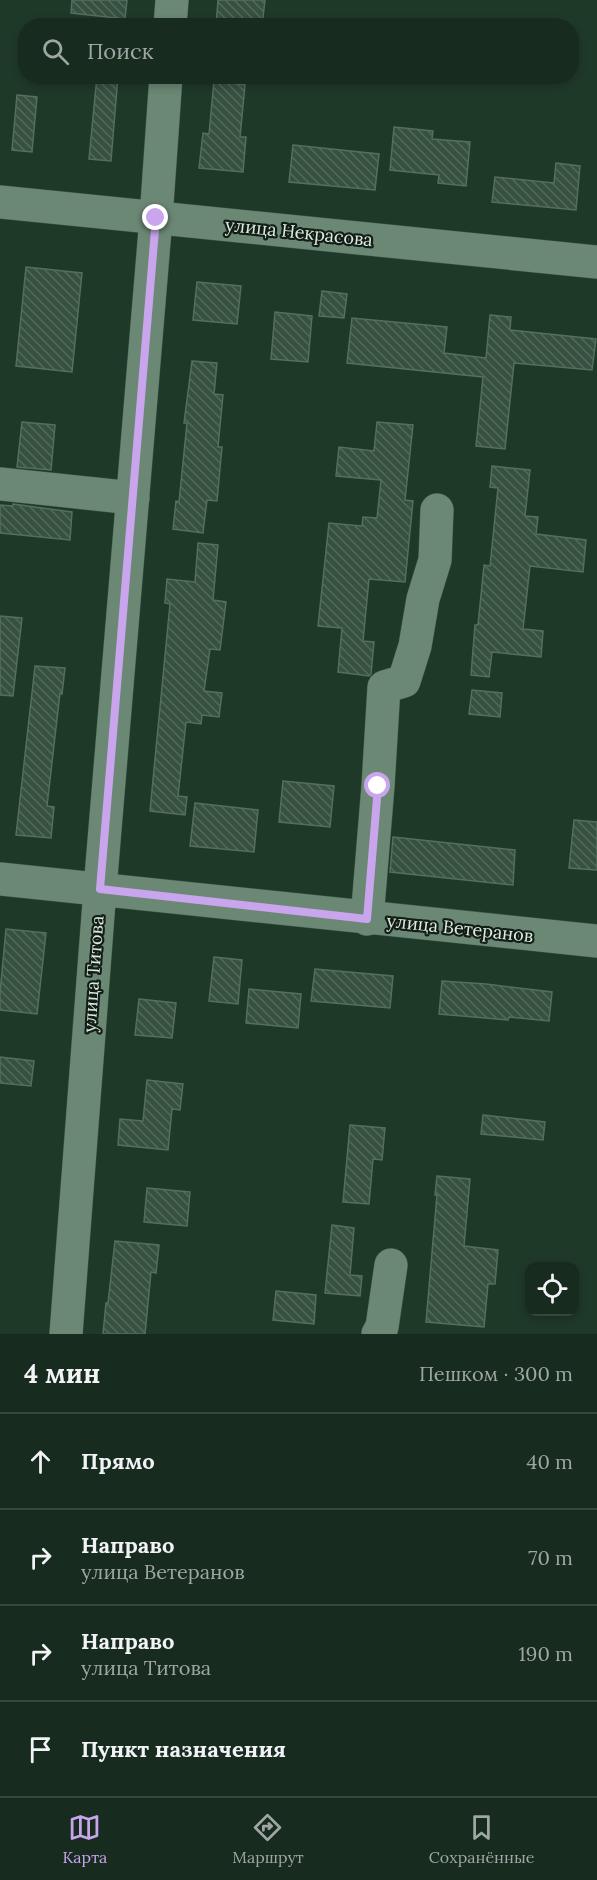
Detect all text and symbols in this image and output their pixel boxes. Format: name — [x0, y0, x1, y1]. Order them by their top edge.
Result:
search box — [18, 18, 579, 84]
icon: search — [39, 35, 72, 68]
text: Поиск — [87, 37, 153, 65]
route end — [142, 204, 168, 230]
street label: улица Некрасова — [224, 213, 374, 251]
route start — [364, 772, 390, 798]
street label: улица Ветеранов — [386, 909, 534, 947]
street label: улица Титова — [77, 915, 109, 1033]
map controls — [525, 1262, 579, 1316]
button: locate — [525, 1262, 579, 1316]
text: 4 мин — [24, 1357, 100, 1390]
text: Пешком · 300 m — [419, 1361, 573, 1386]
icon: ahead — [24, 1445, 57, 1478]
text: Прямо — [81, 1447, 155, 1475]
text: 40 m — [527, 1449, 573, 1474]
text: Направо — [81, 1531, 175, 1559]
icon: right — [24, 1541, 57, 1574]
text: 70 m — [528, 1545, 573, 1570]
text: улица Ветеранов — [81, 1559, 245, 1584]
text: Направо — [81, 1627, 175, 1655]
icon: right — [24, 1637, 57, 1670]
text: 190 m — [519, 1641, 573, 1666]
text: улица Титова — [81, 1655, 211, 1680]
icon: arrive — [24, 1733, 57, 1766]
text: Пункт назначения — [81, 1735, 286, 1763]
tab: Карта — [62, 1811, 107, 1867]
tab: Маршрут — [232, 1811, 304, 1867]
tab: Сохранённые — [429, 1811, 535, 1867]

